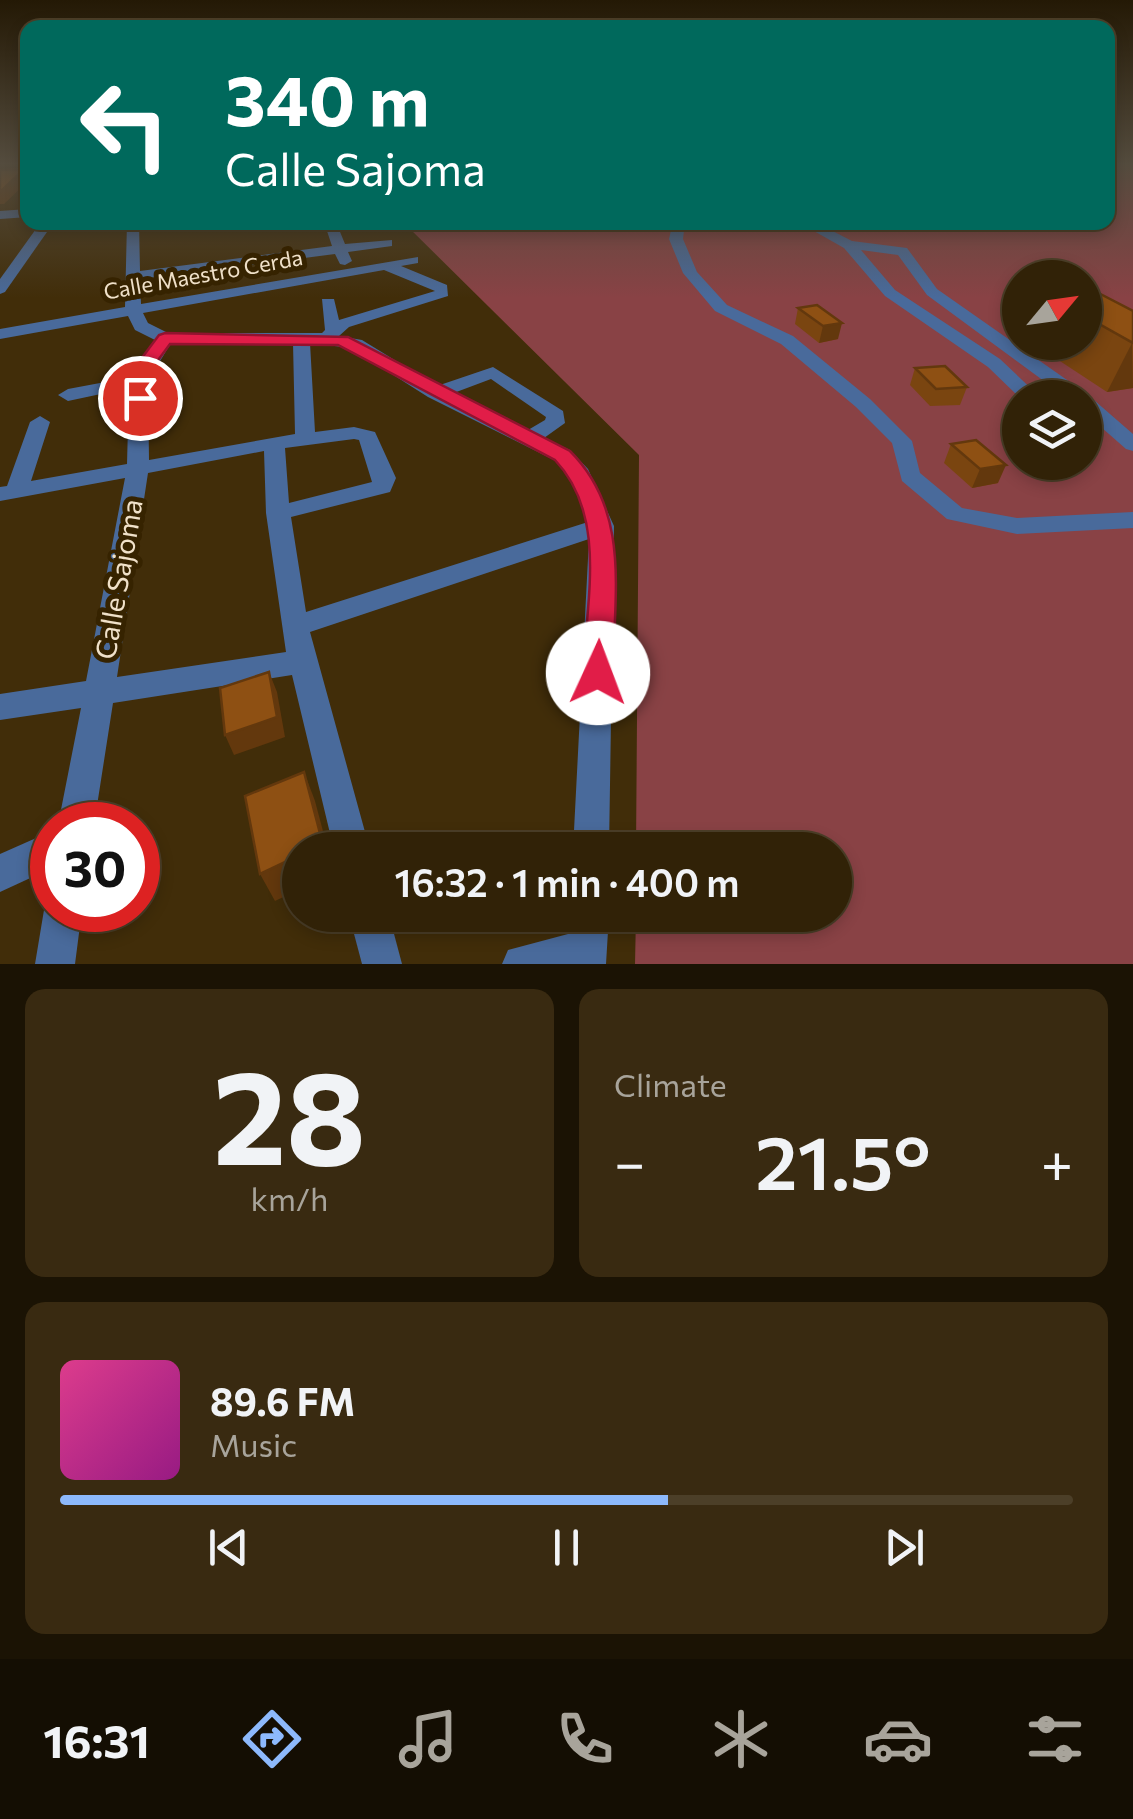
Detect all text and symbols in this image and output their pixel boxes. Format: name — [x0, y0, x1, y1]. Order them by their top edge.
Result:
text: 340 m — [225, 55, 430, 140]
icon: left — [60, 60, 190, 190]
text: Calle Sajoma — [225, 140, 486, 195]
street label: Calle Maestro Cerda — [101, 243, 305, 305]
north arrow — [1002, 260, 1102, 360]
map controls — [1002, 260, 1102, 480]
pin — [98, 356, 183, 441]
icon: arrive — [113, 371, 168, 426]
button: layers — [1002, 380, 1102, 480]
street label: Calle Sajoma — [87, 496, 149, 662]
position arrow — [546, 621, 650, 725]
speed limit sign: 30 — [30, 802, 160, 932]
text: 16:32 · 1 min · 400 m — [395, 858, 739, 905]
text: 28 — [213, 1033, 366, 1192]
text: Climate — [614, 1064, 727, 1104]
text: 21.5° — [755, 1114, 931, 1205]
text: − — [614, 1127, 645, 1194]
text: + — [1041, 1127, 1073, 1194]
text: km/h — [251, 1178, 328, 1218]
text: 89.6 FM — [210, 1377, 355, 1424]
text: Music — [210, 1424, 297, 1464]
icon: previous — [201, 1520, 256, 1575]
icon: pause — [539, 1520, 594, 1575]
icon: next — [877, 1520, 932, 1575]
icon: directions — [237, 1704, 307, 1774]
icon: music — [393, 1704, 463, 1774]
icon: phone — [550, 1704, 620, 1774]
icon: climate — [706, 1704, 776, 1774]
icon: car — [863, 1704, 933, 1774]
icon: filters — [1020, 1704, 1090, 1774]
text: 16:31 — [43, 1712, 150, 1767]

